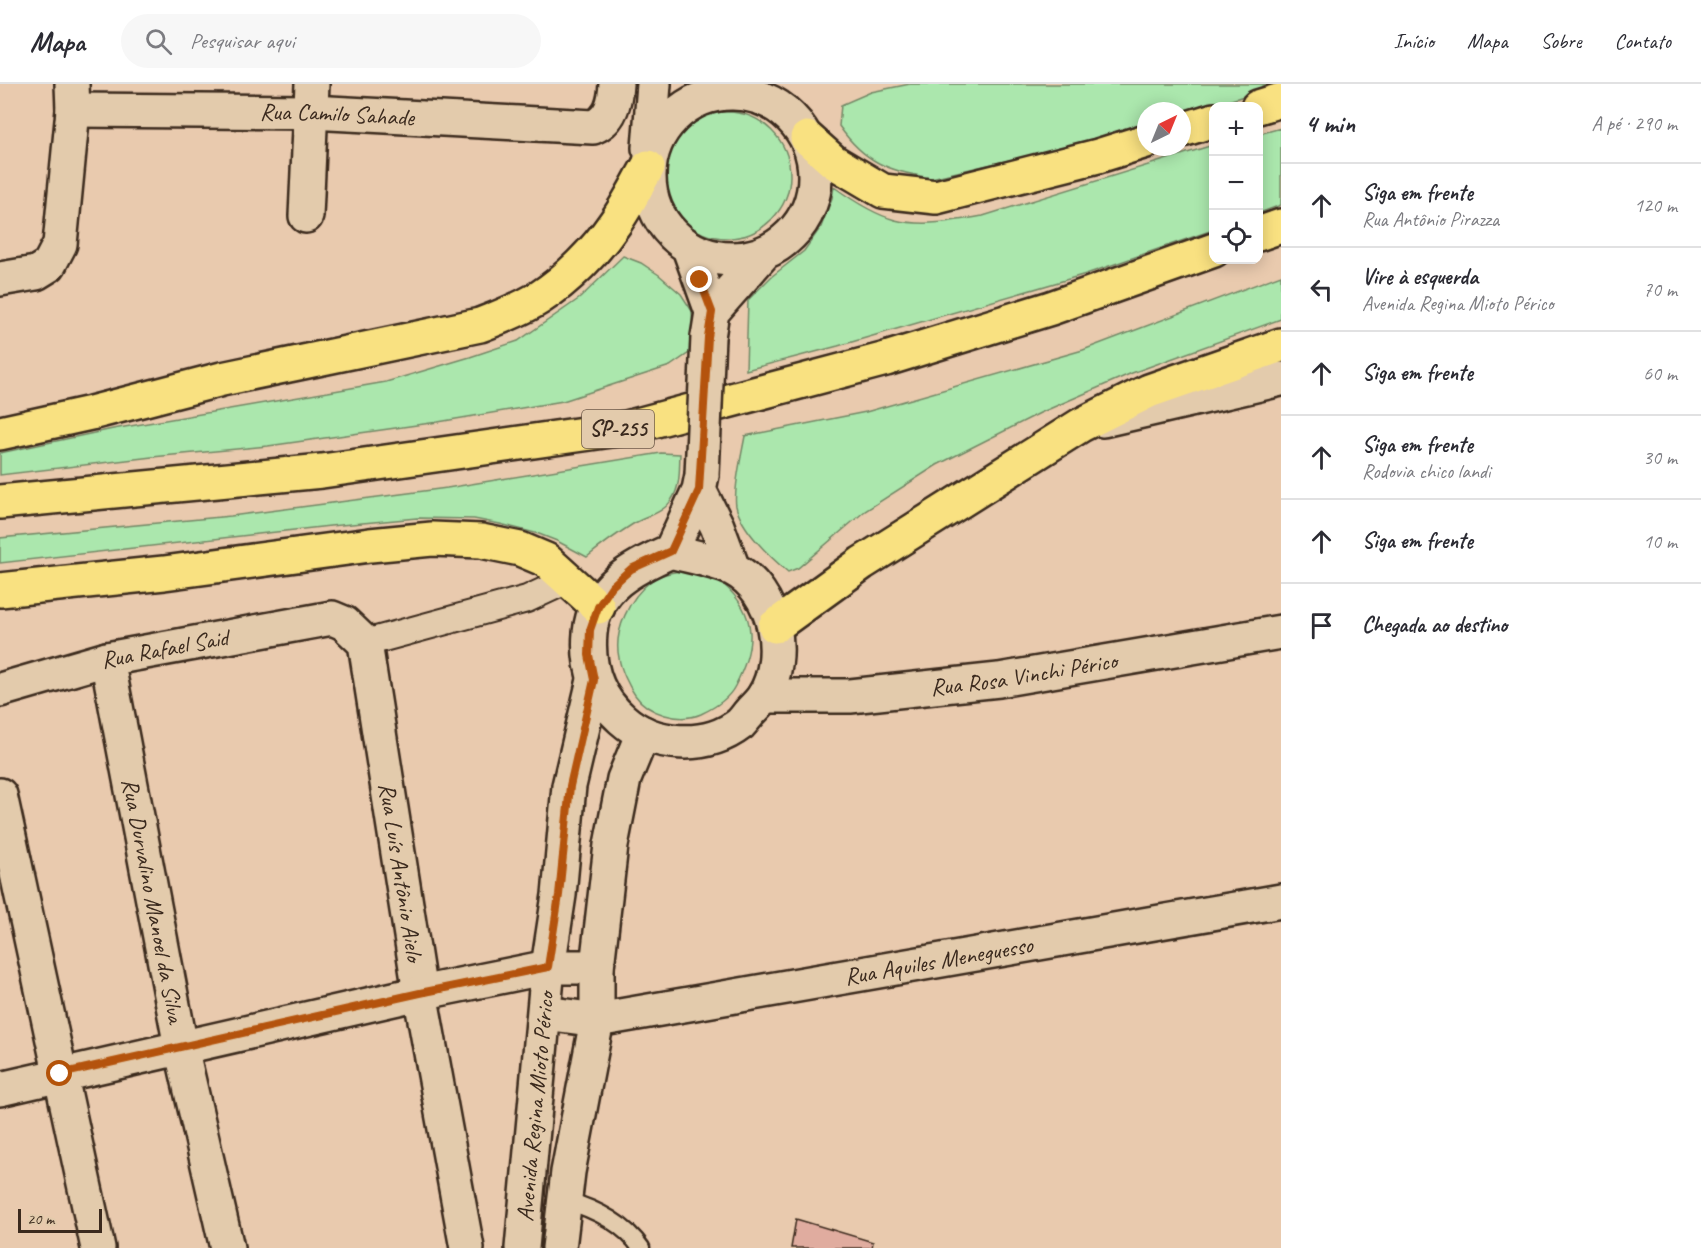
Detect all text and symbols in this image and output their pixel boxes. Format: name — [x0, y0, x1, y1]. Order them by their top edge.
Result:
search box — [121, 14, 541, 68]
text: Mapa — [30, 24, 85, 59]
icon: search — [142, 25, 175, 58]
text: Pesquisar aqui — [190, 27, 295, 55]
text: Início — [1394, 28, 1434, 54]
text: Mapa — [1467, 28, 1508, 54]
text: Sobre — [1541, 28, 1581, 54]
text: Contato — [1614, 28, 1671, 54]
street label: Rua Camilo Sahade — [260, 97, 417, 133]
north arrow — [1137, 102, 1191, 156]
map controls — [1209, 102, 1263, 264]
button: + — [1209, 102, 1263, 156]
text: 4 min — [1305, 107, 1355, 140]
text: A pé · 290 m — [1592, 111, 1677, 136]
button: − — [1209, 156, 1263, 210]
text: Siga em frente — [1362, 179, 1473, 207]
icon: ahead — [1305, 189, 1338, 222]
text: 120 m — [1634, 193, 1677, 218]
text: Rua Antônio Pirazza — [1362, 207, 1499, 232]
button: locate — [1209, 210, 1263, 264]
text: Vire à esquerda — [1362, 263, 1478, 291]
route end — [686, 266, 712, 292]
icon: left — [1305, 273, 1338, 306]
text: 70 m — [1643, 277, 1677, 302]
text: Avenida Regina Mioto Périco — [1362, 291, 1554, 316]
icon: ahead — [1305, 357, 1338, 390]
text: Siga em frente — [1362, 359, 1473, 387]
text: 60 m — [1643, 361, 1677, 386]
road number: SP-255 — [582, 410, 654, 448]
text: Siga em frente — [1362, 431, 1473, 459]
icon: ahead — [1305, 441, 1338, 474]
text: 30 m — [1643, 445, 1677, 470]
text: Rodovia chico landi — [1362, 459, 1491, 484]
icon: ahead — [1305, 525, 1338, 558]
text: Siga em frente — [1362, 527, 1473, 555]
text: 10 m — [1643, 529, 1677, 554]
icon: arrive — [1305, 609, 1338, 642]
text: Chegada ao destino — [1362, 611, 1507, 639]
street label: Rua Rafael Said — [99, 622, 234, 675]
street label: Rua Rosa Vinchi Périco — [929, 645, 1121, 702]
street label: Rua Durvalino Manoel da Silva — [115, 776, 192, 1028]
street label: Rua Luís Antônio Aielo — [372, 781, 430, 966]
street label: Rua Aquiles Meneguesso — [842, 929, 1036, 992]
street label: Avenida Regina Mioto Périco — [510, 988, 561, 1223]
route start — [46, 1060, 72, 1086]
scale bar — [18, 1206, 102, 1234]
text: 20 m — [27, 1209, 54, 1229]

